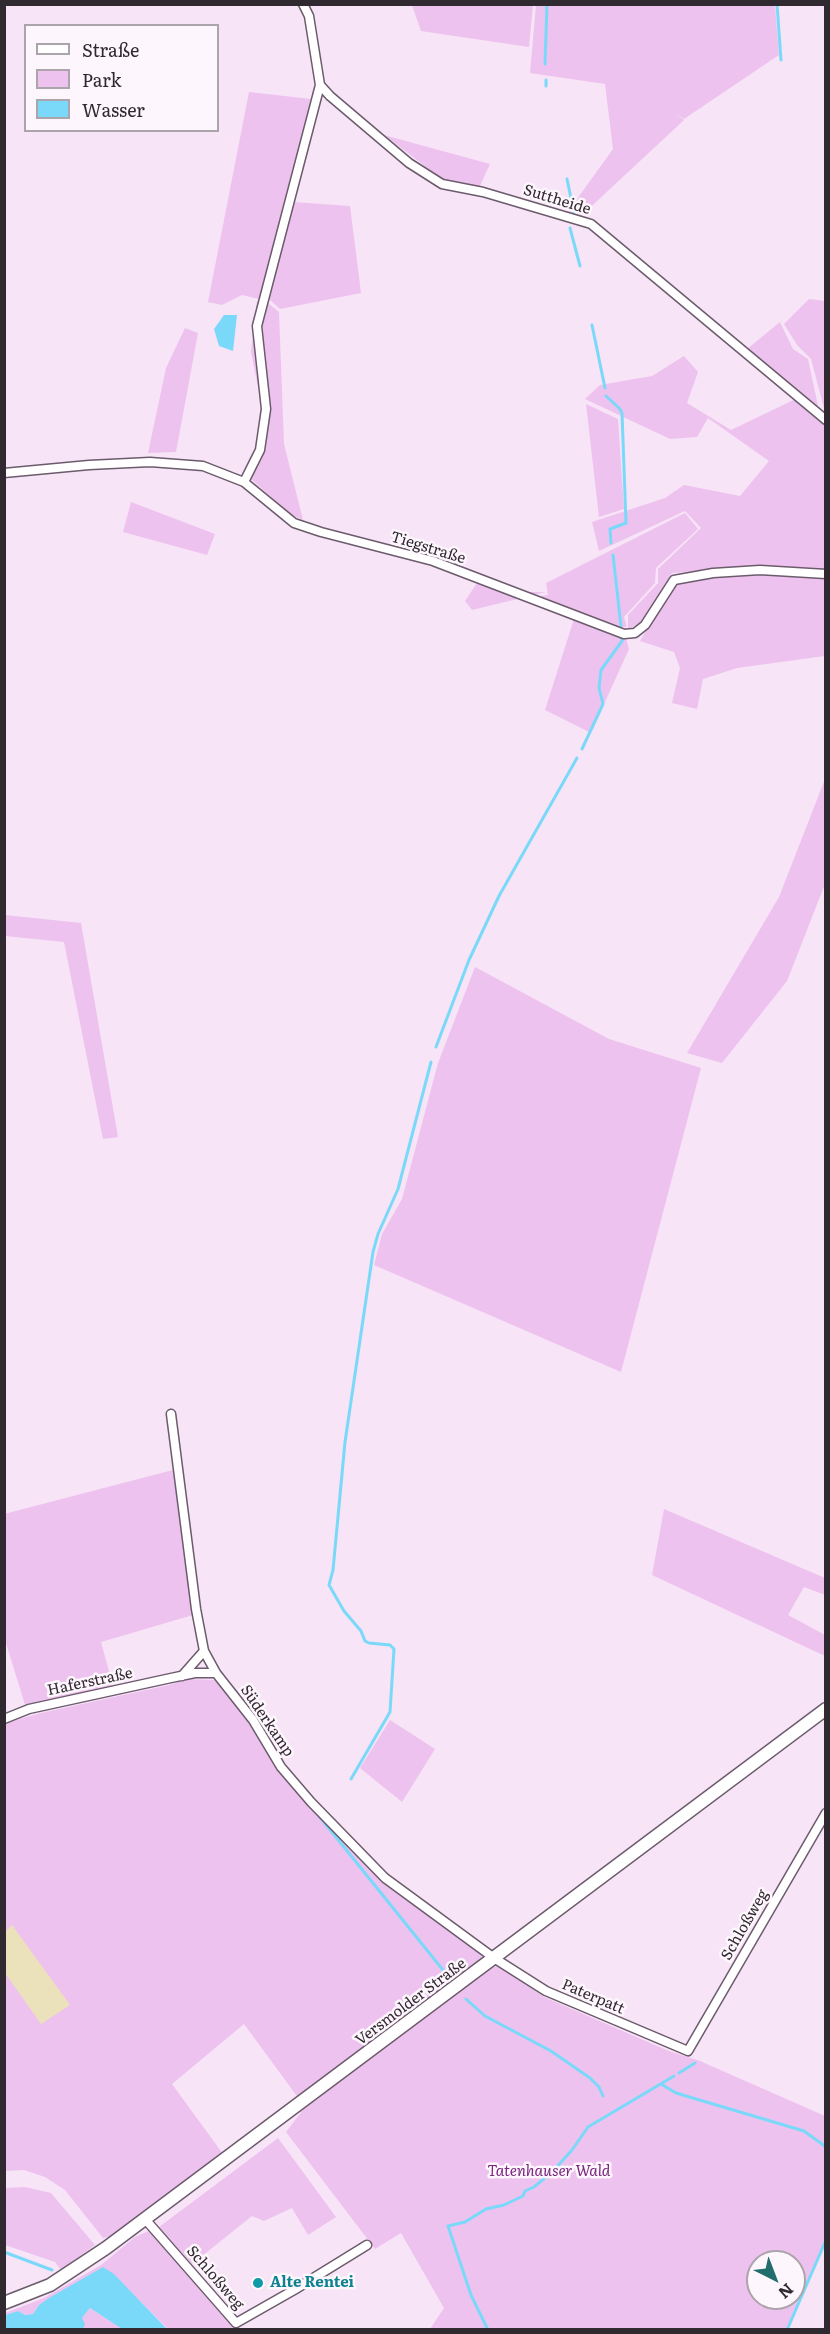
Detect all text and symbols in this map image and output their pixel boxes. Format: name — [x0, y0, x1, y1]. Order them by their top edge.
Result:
legend — [24, 24, 219, 132]
text: Straße — [82, 36, 139, 63]
text: Park — [82, 66, 121, 93]
text: Wasser — [82, 96, 145, 123]
street label: Suttheide — [521, 181, 593, 219]
street label: Tiegstraße — [388, 528, 468, 568]
street label: Haferstraße — [46, 1664, 134, 1700]
street label: Süderkamp — [236, 1682, 298, 1760]
street label: Schloßweg — [718, 1887, 772, 1963]
street label: Versmolder Straße — [352, 1955, 470, 2049]
street label: Paterpatt — [559, 1976, 627, 2018]
park label: Tatenhauser Wald — [488, 2163, 610, 2181]
street label: Schloßweg — [182, 2242, 248, 2314]
north arrow — [746, 2250, 806, 2310]
place label: Alte Rentei — [270, 2274, 354, 2292]
marker: Alte Rentei — [251, 2276, 265, 2290]
text: N — [774, 2278, 800, 2305]

